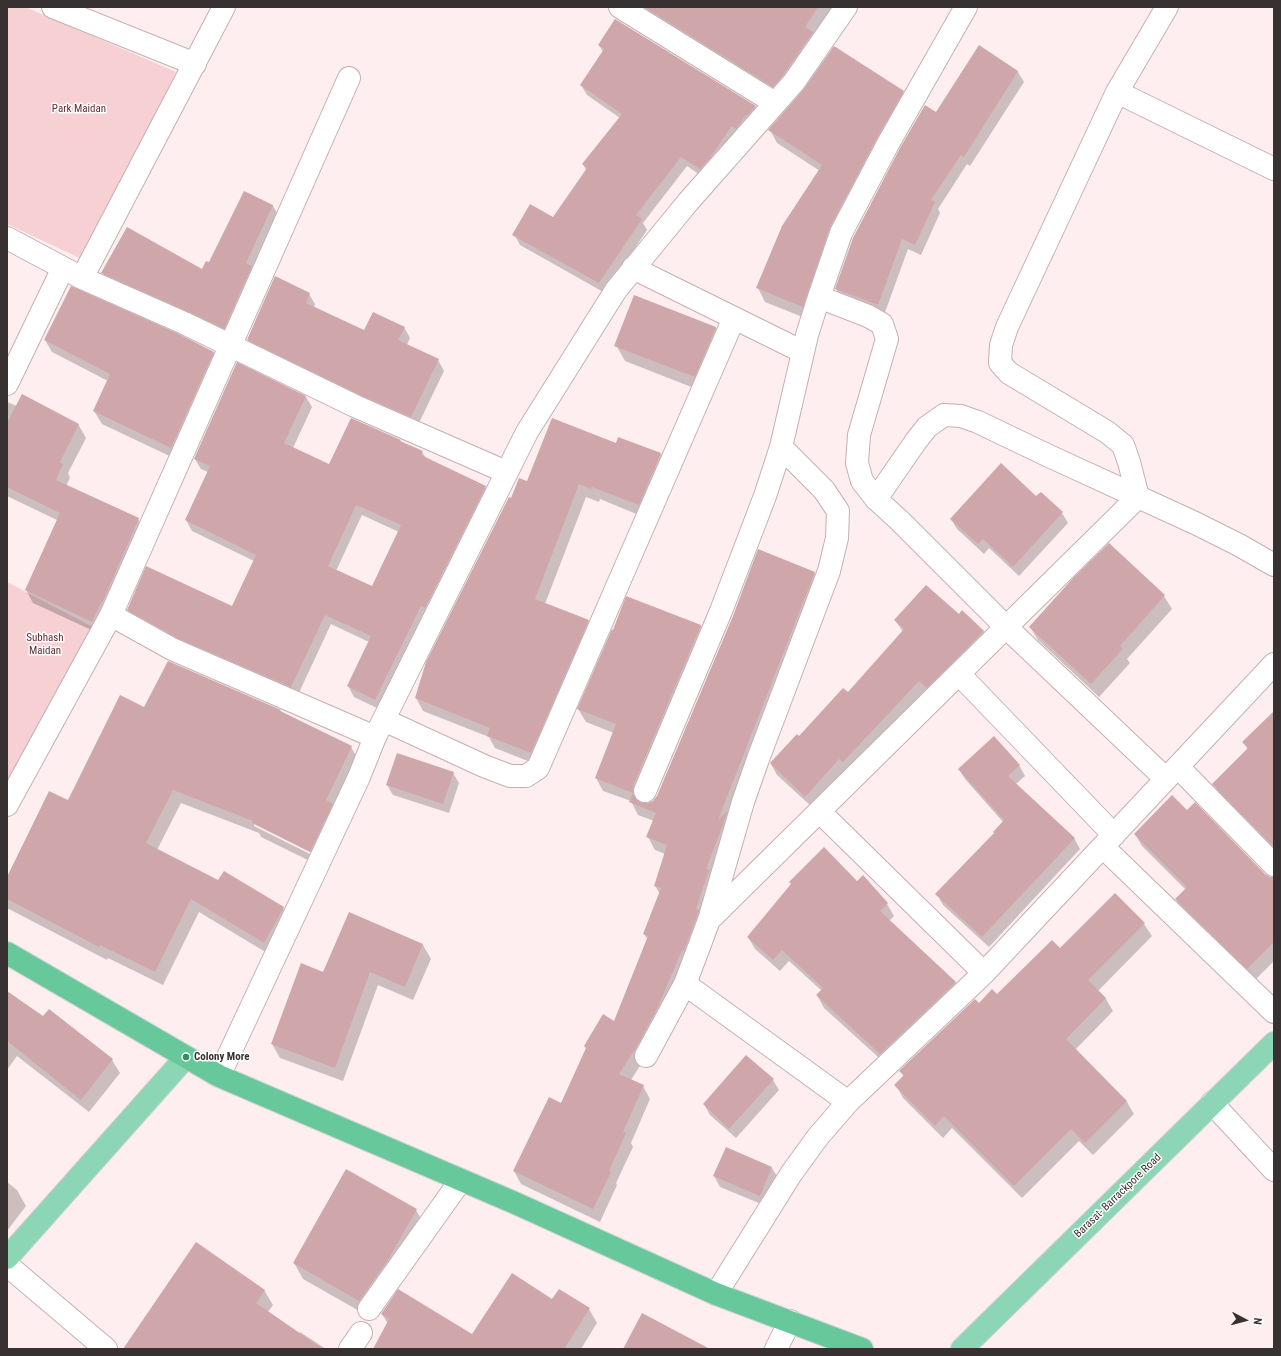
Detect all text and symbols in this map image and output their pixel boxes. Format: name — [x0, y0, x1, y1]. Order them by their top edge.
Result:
park label: Park Maidan — [52, 102, 106, 116]
park label: Subhash Maidan — [26, 631, 64, 657]
place label: Colony More — [194, 1050, 249, 1064]
marker: Colony More — [181, 1052, 191, 1062]
street label: Barasat- Barrackpore Road — [1072, 1151, 1164, 1241]
north arrow — [1225, 1300, 1265, 1340]
text: N — [1251, 1317, 1264, 1325]

